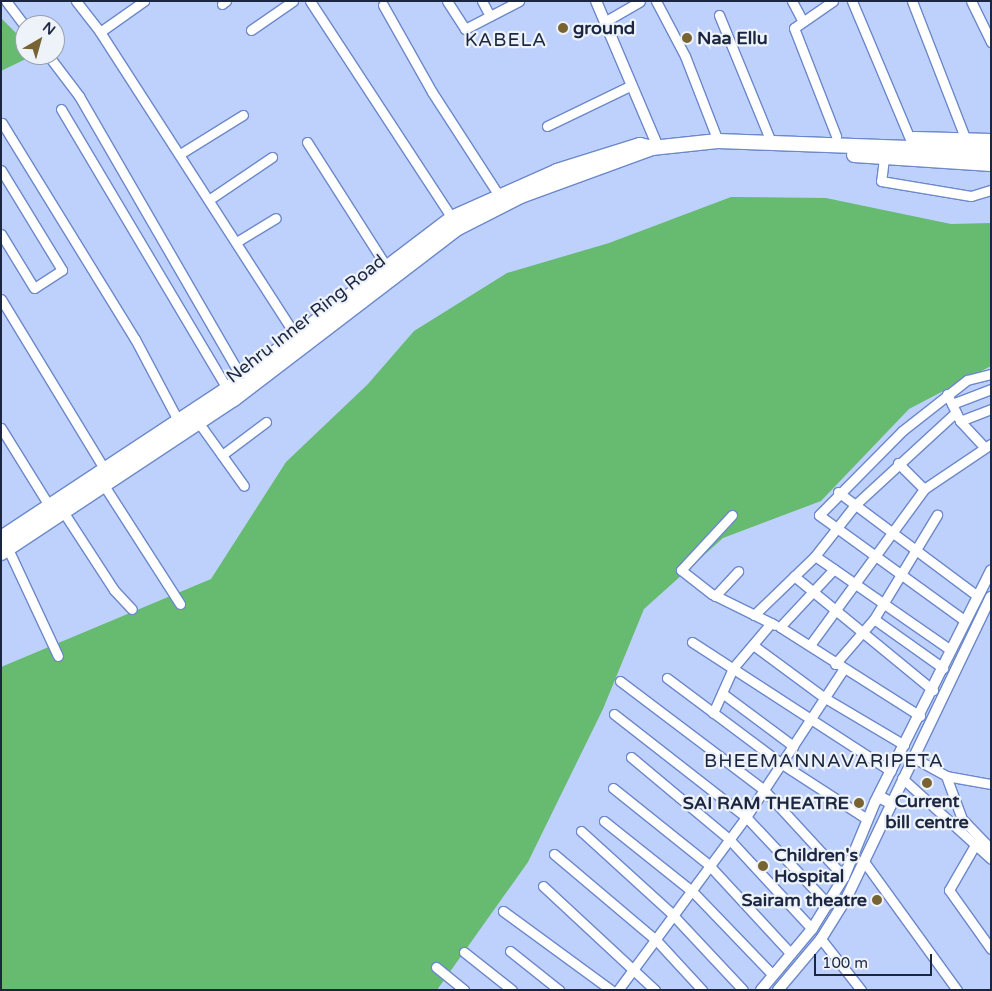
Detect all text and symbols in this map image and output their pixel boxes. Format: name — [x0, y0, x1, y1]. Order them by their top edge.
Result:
north arrow — [15, 15, 65, 65]
place label: ground — [573, 17, 635, 39]
text: N — [39, 18, 59, 39]
marker: ground — [557, 22, 569, 34]
place label: Naa Ellu — [697, 27, 768, 49]
district label: KABELA — [464, 30, 548, 52]
marker: Naa Ellu — [681, 32, 693, 44]
street label: Nehru Inner Ring Road — [222, 250, 390, 388]
district label: BHEEMANNAVARIPETA — [702, 751, 946, 773]
marker: Current bill centre — [921, 777, 933, 789]
place label: Current bill centre — [885, 791, 969, 834]
place label: SAI RAM THEATRE — [683, 792, 849, 814]
marker: SAI RAM THEATRE — [853, 797, 865, 809]
place label: Children's Hospital — [774, 845, 858, 888]
marker: Children's Hospital — [756, 859, 770, 873]
place label: Sairam theatre — [741, 889, 867, 911]
marker: Sairam theatre — [871, 894, 883, 906]
scale bar — [817, 944, 934, 976]
text: 100 m — [822, 954, 868, 972]

